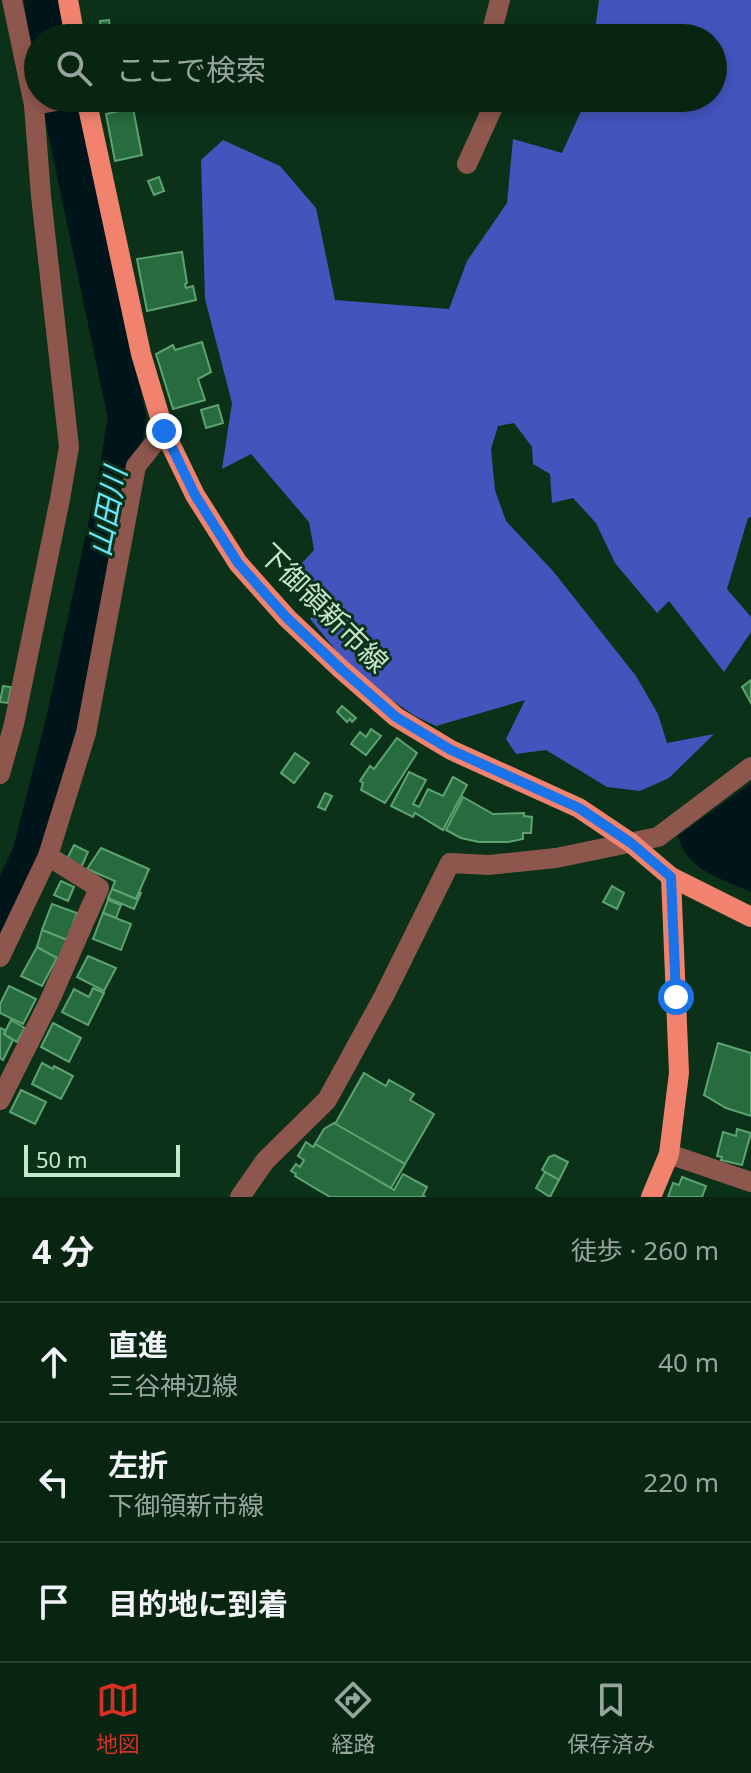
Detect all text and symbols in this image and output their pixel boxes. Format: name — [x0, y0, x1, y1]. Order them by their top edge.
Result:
search box — [24, 24, 727, 112]
icon: search — [52, 46, 96, 90]
text: ここで検索 — [116, 49, 266, 90]
route end — [146, 413, 182, 449]
water label: 山田川 — [78, 461, 136, 560]
street label: 下御領新市線 — [252, 534, 398, 680]
route start — [658, 979, 694, 1015]
scale bar — [24, 1141, 180, 1177]
text: 50 m — [36, 1144, 87, 1174]
text: 4 分 — [32, 1228, 94, 1274]
text: 徒歩 · 260 m — [571, 1232, 719, 1268]
text: 直進 — [108, 1324, 168, 1365]
icon: ahead — [32, 1340, 76, 1384]
text: 40 m — [658, 1344, 719, 1380]
text: 三谷神辺線 — [108, 1367, 238, 1403]
text: 左折 — [108, 1444, 168, 1485]
icon: left — [32, 1460, 76, 1504]
text: 220 m — [643, 1464, 719, 1500]
text: 下御領新市線 — [108, 1487, 264, 1523]
icon: arrive — [32, 1580, 76, 1624]
text: 目的地に到着 — [108, 1583, 288, 1624]
tab: 地図 — [96, 1678, 140, 1758]
tab: 経路 — [331, 1678, 375, 1758]
tab: 保存済み — [567, 1678, 655, 1758]

